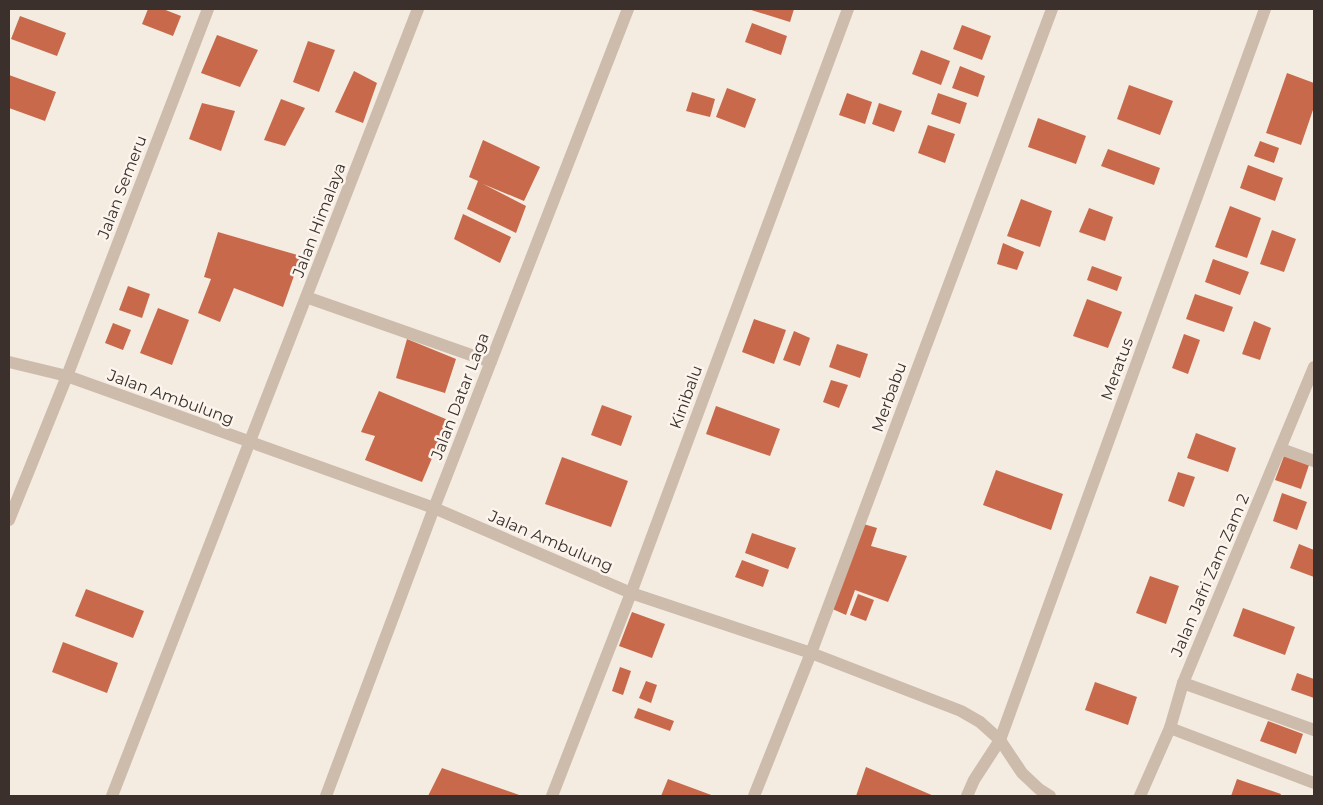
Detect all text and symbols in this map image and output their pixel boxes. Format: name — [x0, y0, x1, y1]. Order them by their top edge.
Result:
street label: Jalan Semeru — [93, 132, 150, 242]
street label: Jalan Himalaya — [288, 160, 350, 281]
street label: Jalan Datar Laga — [427, 330, 493, 463]
street label: Meratus — [1097, 335, 1137, 403]
street label: Merbabu — [868, 359, 910, 435]
street label: Kinibalu — [666, 363, 706, 431]
street label: Jalan Ambulung — [104, 365, 237, 429]
street label: Jalan Jafri Zam Zam 2 — [1167, 491, 1253, 660]
street label: Jalan Ambulung — [485, 506, 616, 576]

